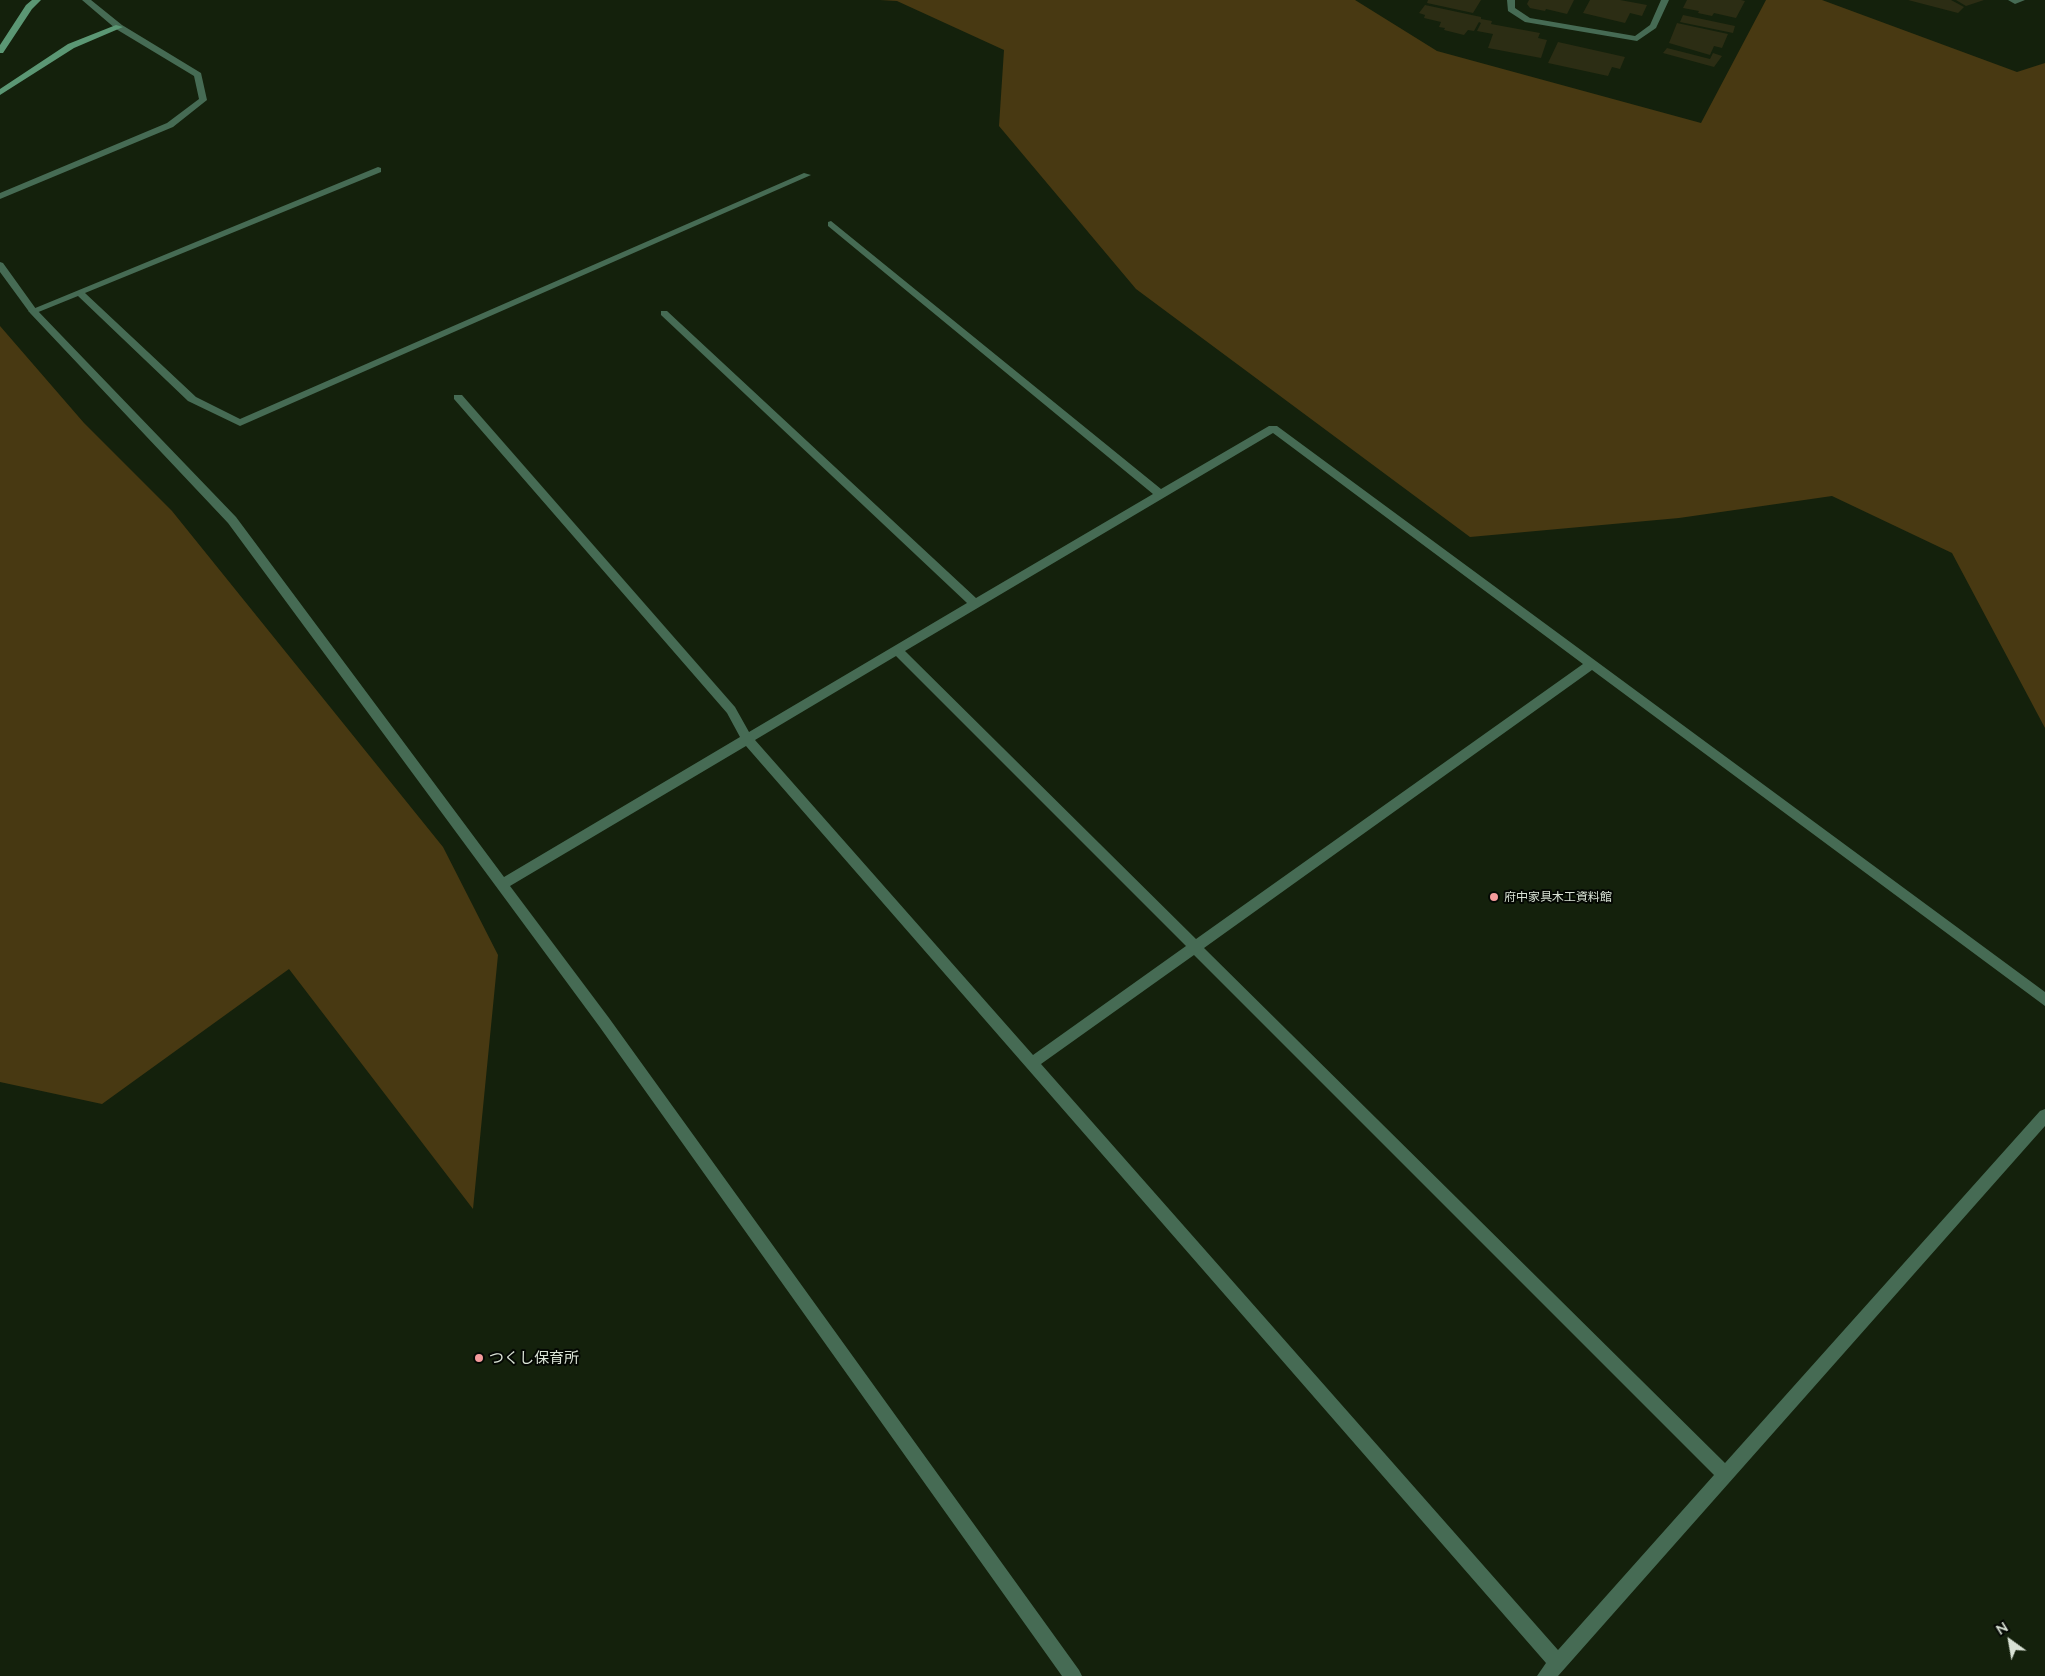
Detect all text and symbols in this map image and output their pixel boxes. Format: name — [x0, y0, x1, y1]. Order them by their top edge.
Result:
place label: 府中家具木工資料館 — [1504, 890, 1612, 904]
marker: 府中家具木工資料館 — [1488, 891, 1500, 903]
place label: つくし保育所 — [489, 1349, 579, 1367]
marker: つくし保育所 — [473, 1352, 485, 1364]
north arrow — [1985, 1616, 2035, 1666]
text: N — [1993, 1618, 2011, 1638]

